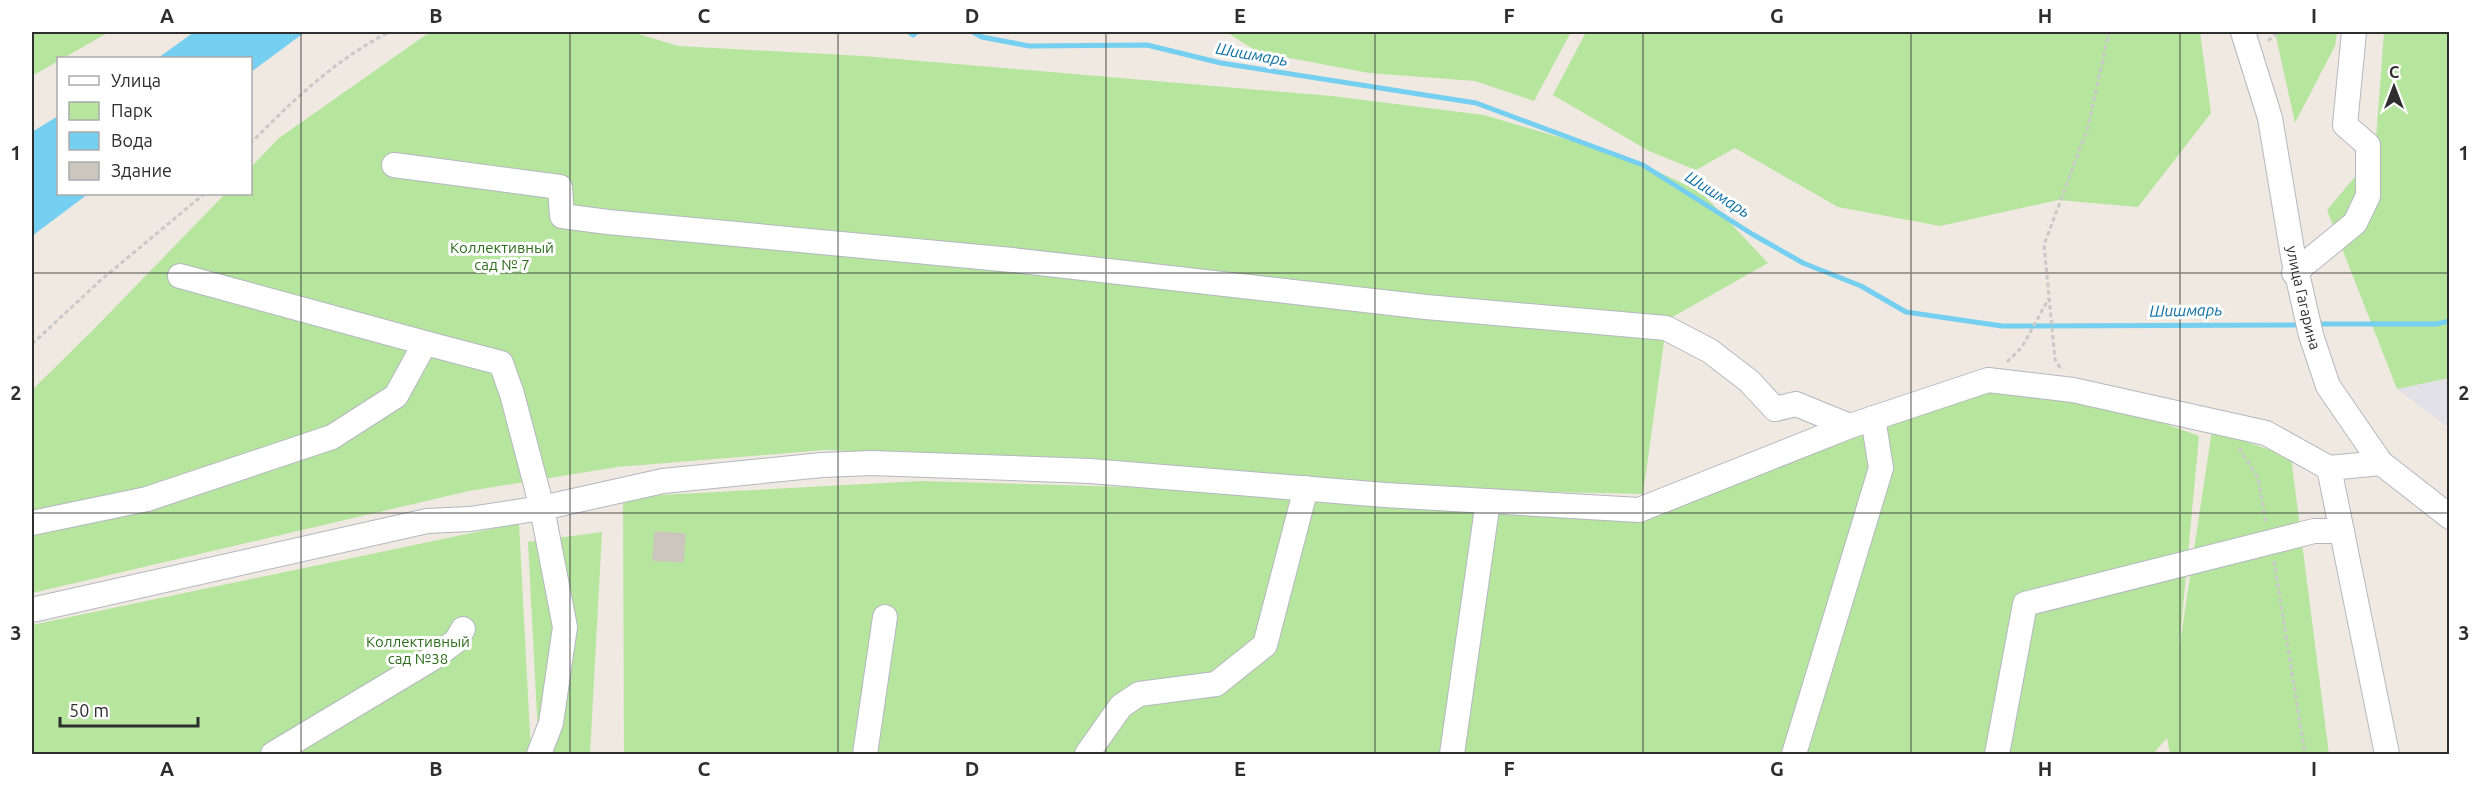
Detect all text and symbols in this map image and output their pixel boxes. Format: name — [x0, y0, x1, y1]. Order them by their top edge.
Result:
text: A — [160, 4, 174, 27]
text: B — [429, 4, 443, 27]
text: C — [698, 4, 711, 27]
text: D — [965, 4, 979, 27]
text: E — [1234, 4, 1246, 27]
text: F — [1503, 4, 1515, 27]
text: G — [1770, 4, 1784, 27]
text: H — [2038, 4, 2052, 27]
text: I — [2311, 4, 2317, 27]
water label: Шишмарь — [1214, 39, 1290, 69]
legend — [57, 57, 252, 195]
north arrow — [2364, 57, 2424, 117]
text: С — [2389, 63, 2399, 81]
text: Улица — [111, 70, 161, 90]
text: Парк — [111, 100, 152, 120]
text: Вода — [111, 130, 153, 150]
text: 1 — [10, 141, 22, 164]
text: 1 — [2458, 141, 2470, 164]
text: Здание — [111, 160, 172, 180]
water label: Шишмарь — [1682, 167, 1754, 221]
park label: Коллективный сад № 7 — [450, 239, 554, 273]
street label: улица Гагарина — [2283, 244, 2324, 352]
water label: Шишмарь — [2149, 300, 2223, 320]
text: 2 — [10, 381, 22, 404]
text: 2 — [2458, 381, 2470, 404]
text: 3 — [10, 621, 22, 644]
text: 3 — [2458, 621, 2470, 644]
park label: Коллективный сад №38 — [366, 633, 470, 667]
scale bar — [60, 690, 198, 728]
text: 50 m — [69, 700, 109, 720]
text: A — [160, 757, 174, 780]
text: B — [429, 757, 443, 780]
text: C — [698, 757, 711, 780]
text: D — [965, 757, 979, 780]
text: E — [1234, 757, 1246, 780]
text: F — [1503, 757, 1515, 780]
text: G — [1770, 757, 1784, 780]
text: H — [2038, 757, 2052, 780]
text: I — [2311, 757, 2317, 780]

